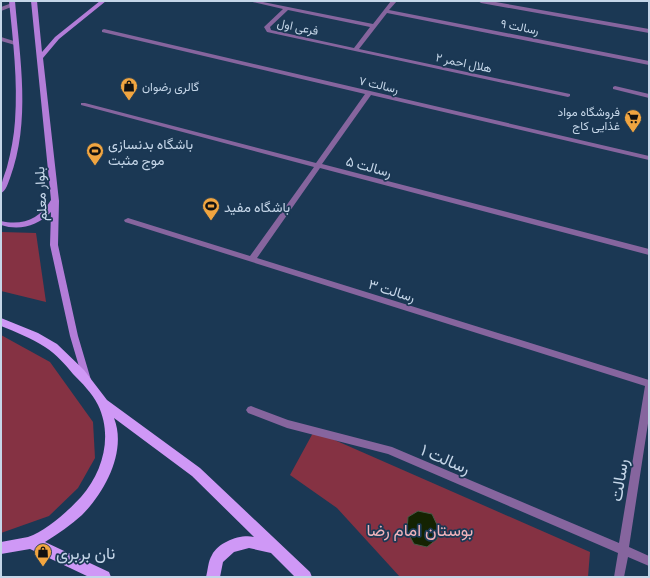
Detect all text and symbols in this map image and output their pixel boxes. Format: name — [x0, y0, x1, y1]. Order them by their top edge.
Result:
street label: فرعی اول — [276, 15, 320, 39]
street label: رسالت ۹ — [499, 15, 540, 39]
street label: هلال احمر ۲ — [434, 49, 493, 77]
street label: رسالت ۷ — [357, 73, 400, 97]
shop icon: گالری رضوان — [119, 76, 139, 101]
place label: گالری رضوان — [142, 79, 199, 95]
place label: فروشگاه مواد غذایی کاج — [557, 104, 620, 135]
supermarket icon: فروشگاه مواد غذایی کاج — [623, 108, 643, 133]
place label: باشگاه بدنسازی موج مثبت — [108, 135, 193, 171]
sports icon: باشگاه بدنسازی موج مثبت — [85, 141, 105, 166]
street label: رسالت ۵ — [344, 152, 394, 181]
street label: بلوار معلم — [30, 166, 51, 222]
sports icon: باشگاه مفید — [201, 196, 221, 221]
place label: باشگاه مفید — [224, 198, 290, 216]
street label: رسالت ۳ — [366, 275, 418, 306]
street label: رسالت ۱ — [417, 439, 474, 479]
street label: رسالت — [605, 457, 633, 503]
park label: بوستان امام رضا — [367, 519, 473, 541]
shop icon: نان بربری — [33, 542, 53, 567]
place label: نان بربری — [56, 542, 115, 564]

